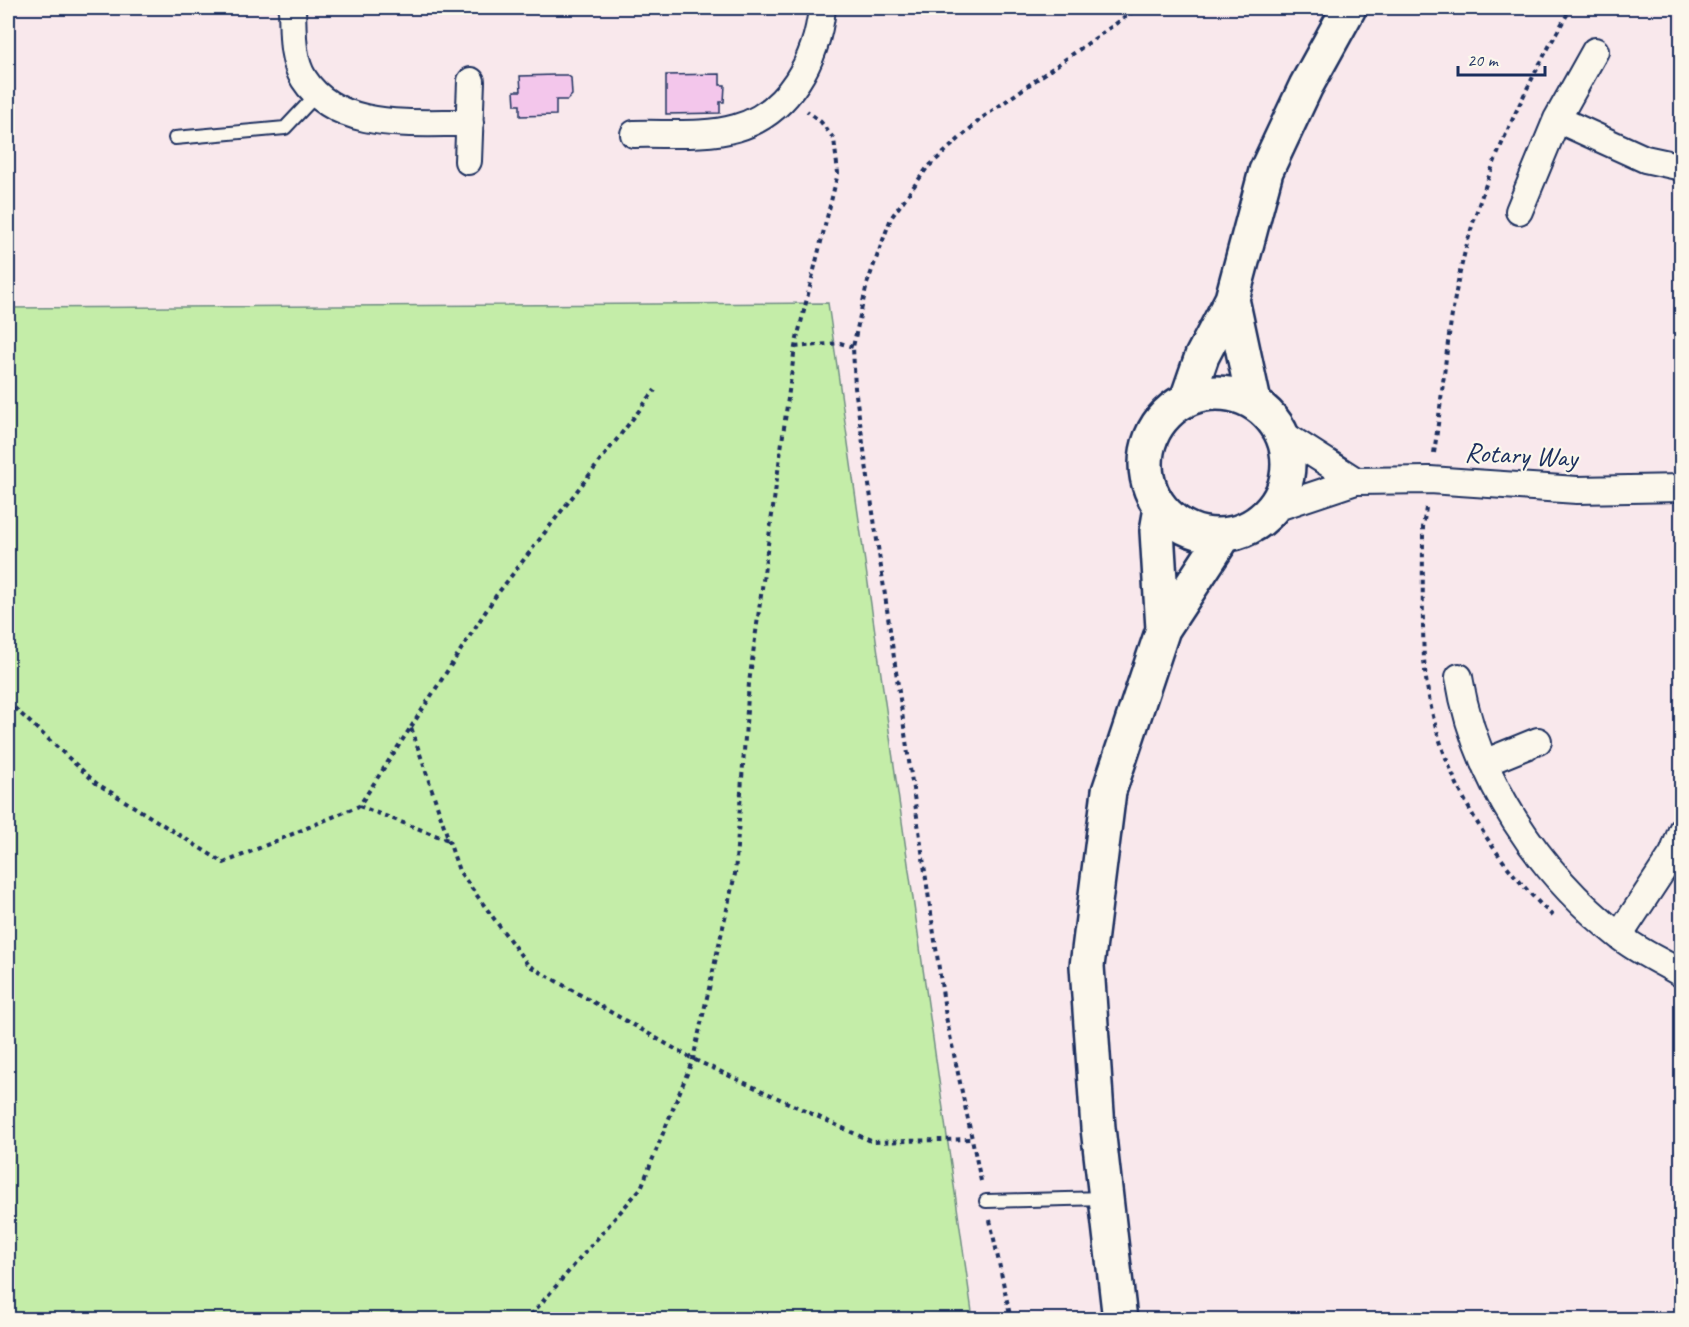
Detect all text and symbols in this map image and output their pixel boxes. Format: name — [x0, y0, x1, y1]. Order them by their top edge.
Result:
scale bar — [1458, 39, 1545, 77]
text: 20 m — [1467, 49, 1500, 71]
street label: Rotary Way — [1464, 434, 1581, 475]

